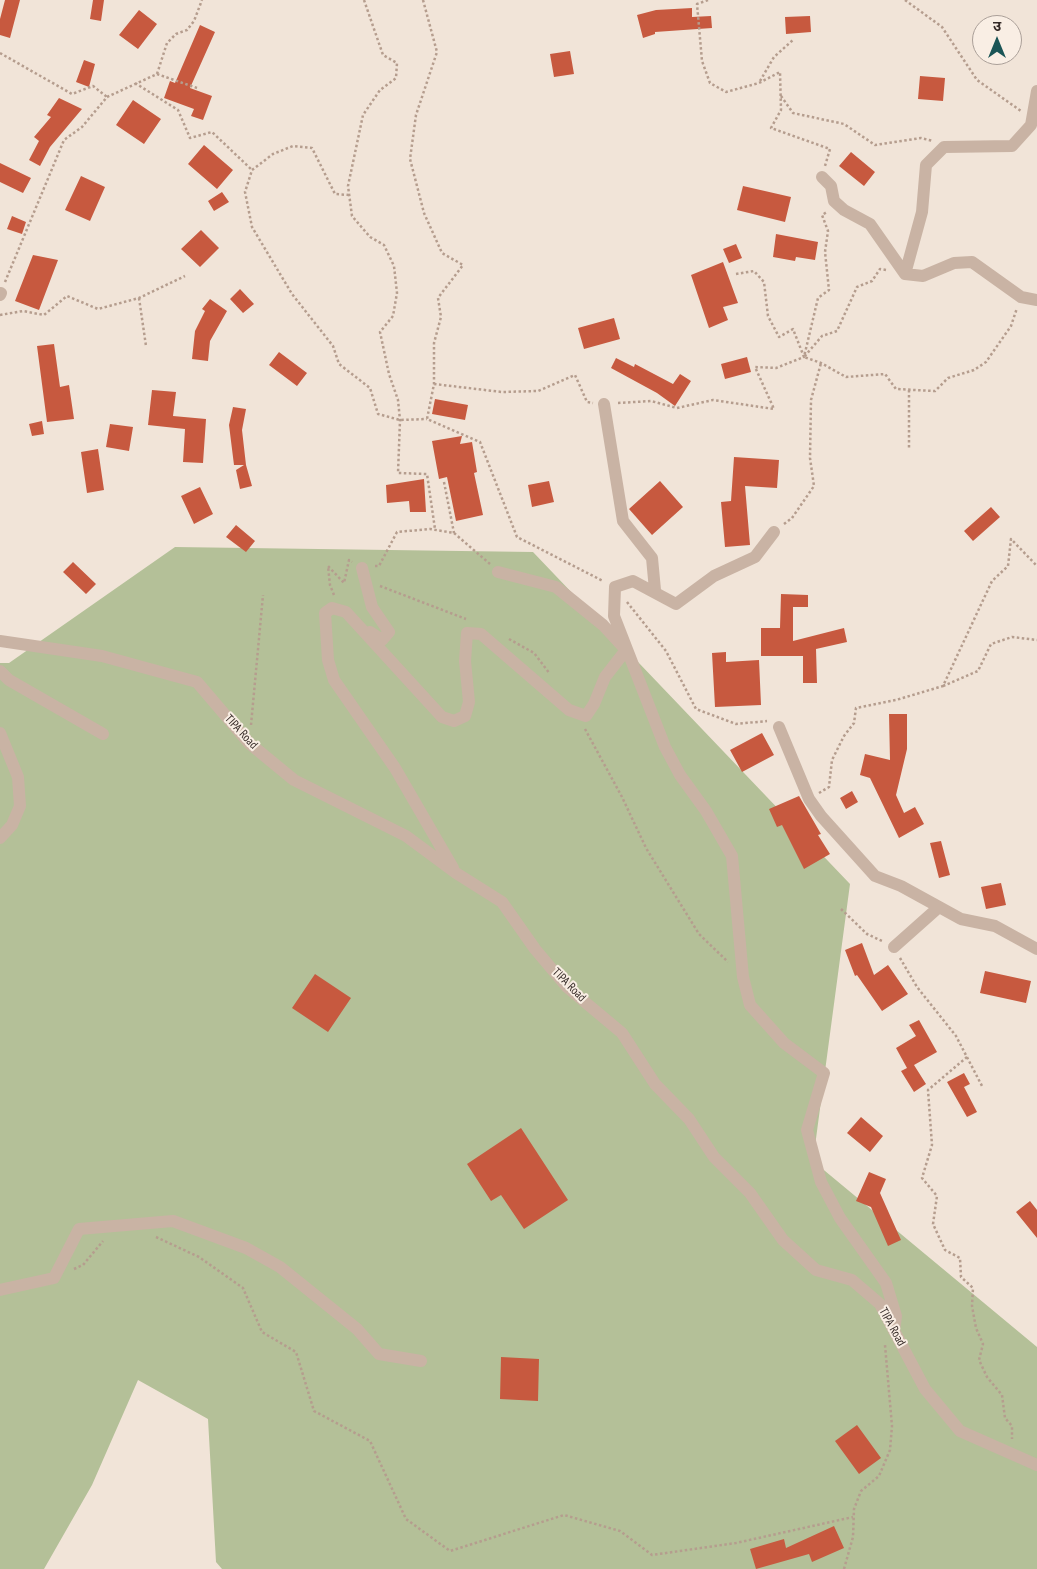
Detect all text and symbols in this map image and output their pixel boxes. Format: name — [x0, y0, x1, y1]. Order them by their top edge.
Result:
north arrow — [972, 15, 1022, 65]
text: उ — [993, 17, 1001, 35]
street label: TIPA Road — [222, 712, 260, 752]
street label: TIPA Road — [549, 965, 589, 1005]
street label: TIPA Road — [876, 1305, 908, 1349]

